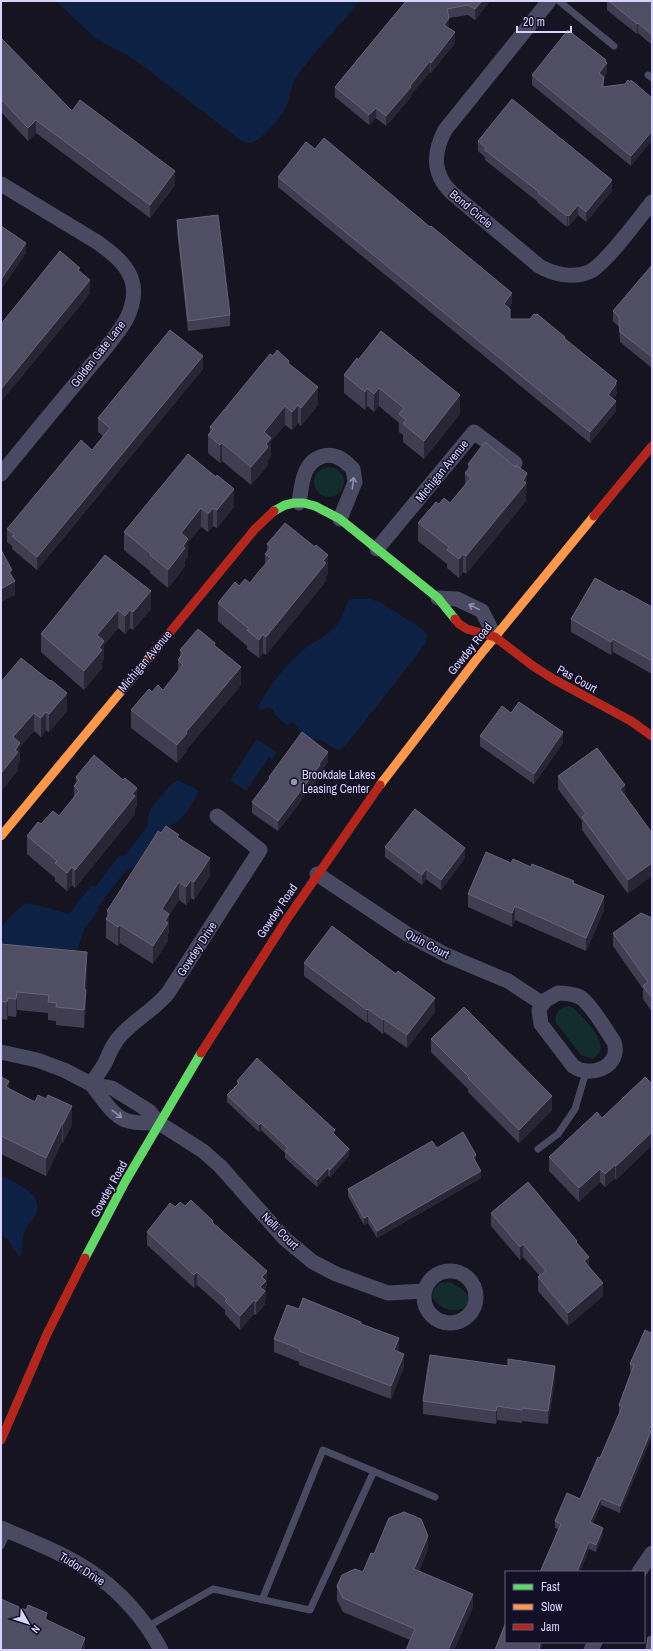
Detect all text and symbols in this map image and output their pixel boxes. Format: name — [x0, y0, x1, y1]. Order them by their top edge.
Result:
scale bar — [517, 8, 571, 34]
text: 20 m — [523, 14, 545, 30]
street label: Bond Circle — [446, 186, 496, 232]
street label: Golden Gate Lane — [67, 317, 129, 391]
street label: Michigan Avenue — [412, 436, 472, 506]
one-way arrow — [350, 476, 357, 489]
one-way arrow — [468, 603, 480, 611]
street label: Gowdey Road — [444, 620, 496, 678]
street label: Michigan Avenue — [114, 627, 176, 695]
street label: Pas Court — [554, 661, 600, 697]
place label: Brookdale Lakes Leasing Center — [302, 767, 375, 797]
marker: Brookdale Lakes Leasing Center — [289, 777, 299, 787]
street label: Gowdey Road — [253, 881, 301, 941]
street label: Gowdey Drive — [173, 918, 221, 980]
street label: Quin Court — [402, 926, 452, 962]
one-way arrow — [111, 1109, 122, 1118]
street label: Gowdey Road — [87, 1158, 131, 1220]
street label: Nelli Court — [258, 1209, 302, 1253]
street label: Tudor Drive — [56, 1549, 108, 1589]
legend — [505, 1571, 645, 1643]
text: Fast — [541, 1579, 560, 1595]
text: Slow — [541, 1599, 563, 1615]
north arrow — [8, 1603, 48, 1643]
text: Jam — [541, 1619, 560, 1635]
text: N — [28, 1622, 43, 1636]

